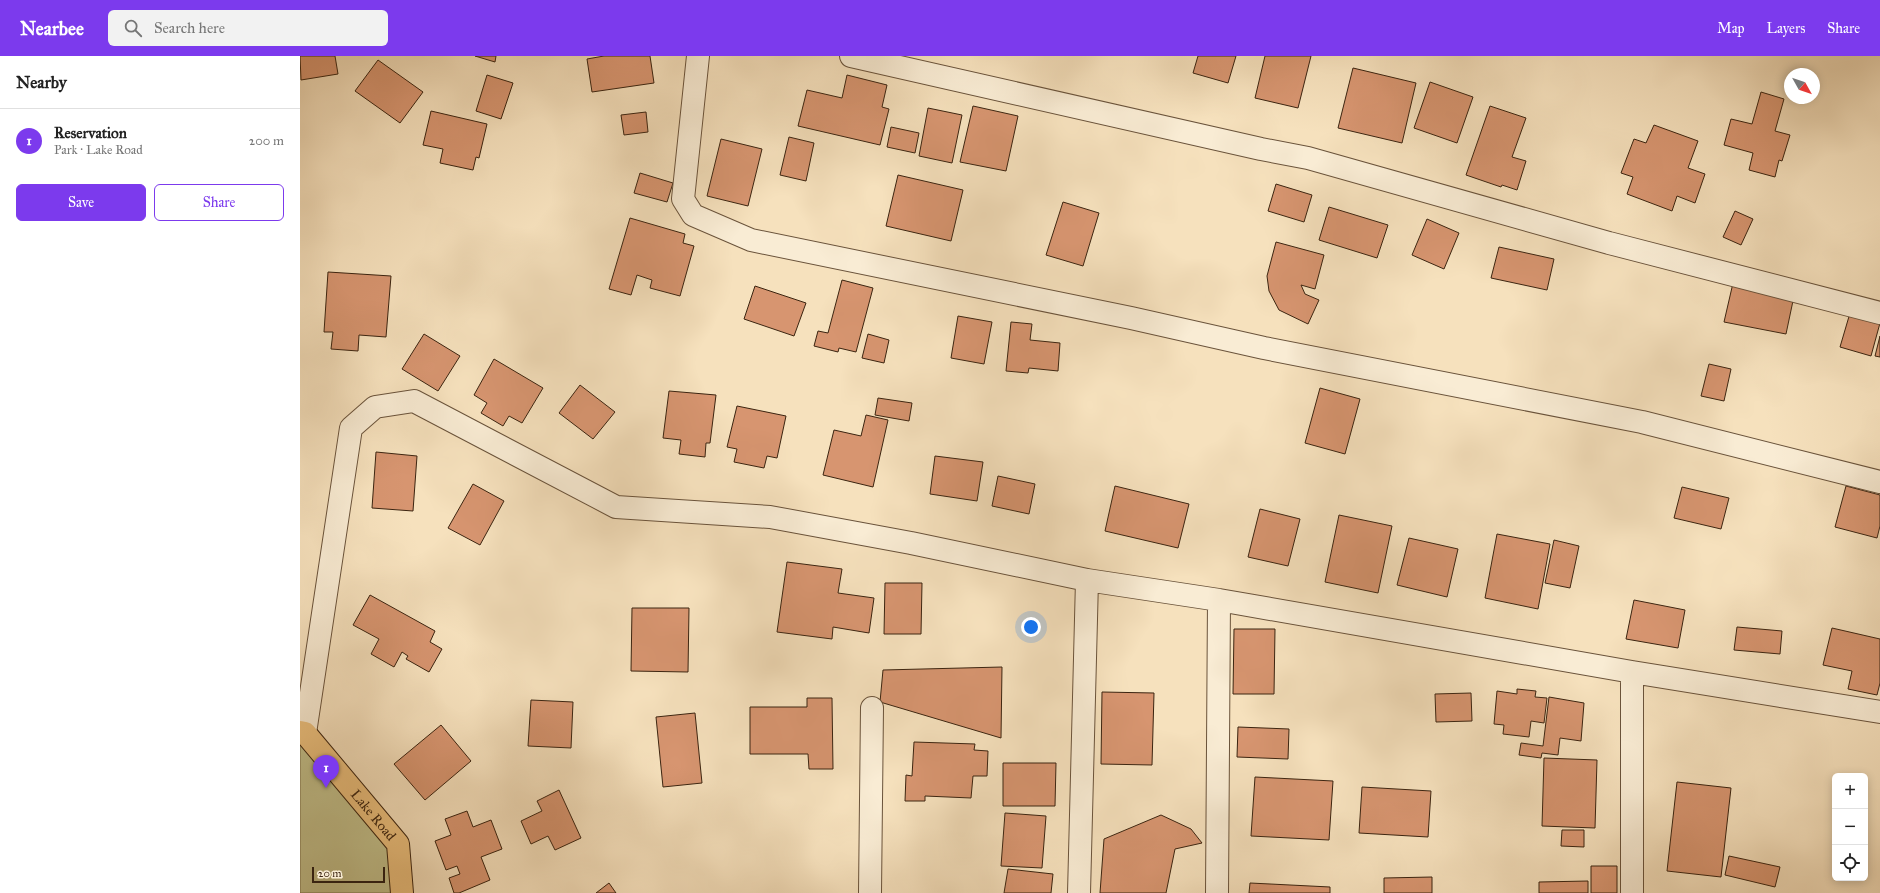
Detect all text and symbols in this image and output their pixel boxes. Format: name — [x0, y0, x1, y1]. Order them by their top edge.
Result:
search box — [108, 10, 388, 46]
text: Nearbee — [20, 17, 84, 40]
icon: search — [122, 17, 144, 39]
text: Search here — [154, 19, 225, 37]
text: Map — [1717, 20, 1745, 37]
text: Layers — [1767, 20, 1805, 37]
text: Share — [1827, 20, 1860, 37]
north arrow — [1784, 68, 1820, 104]
text: Nearby — [16, 72, 67, 93]
text: Reservation — [54, 124, 127, 142]
text: 1 — [26, 133, 32, 149]
text: 200 m — [249, 133, 284, 149]
text: Park · Lake Road — [54, 142, 143, 158]
button: Save — [16, 184, 146, 221]
button: Share — [154, 184, 284, 221]
your location — [1021, 617, 1041, 637]
pin: 1 — [313, 755, 339, 788]
map controls — [1832, 773, 1868, 881]
button: + — [1832, 773, 1868, 809]
street label: Lake Road — [347, 786, 399, 844]
button: − — [1832, 809, 1868, 845]
button: locate — [1832, 845, 1868, 881]
scale bar — [312, 865, 385, 884]
text: 20 m — [318, 867, 341, 880]

